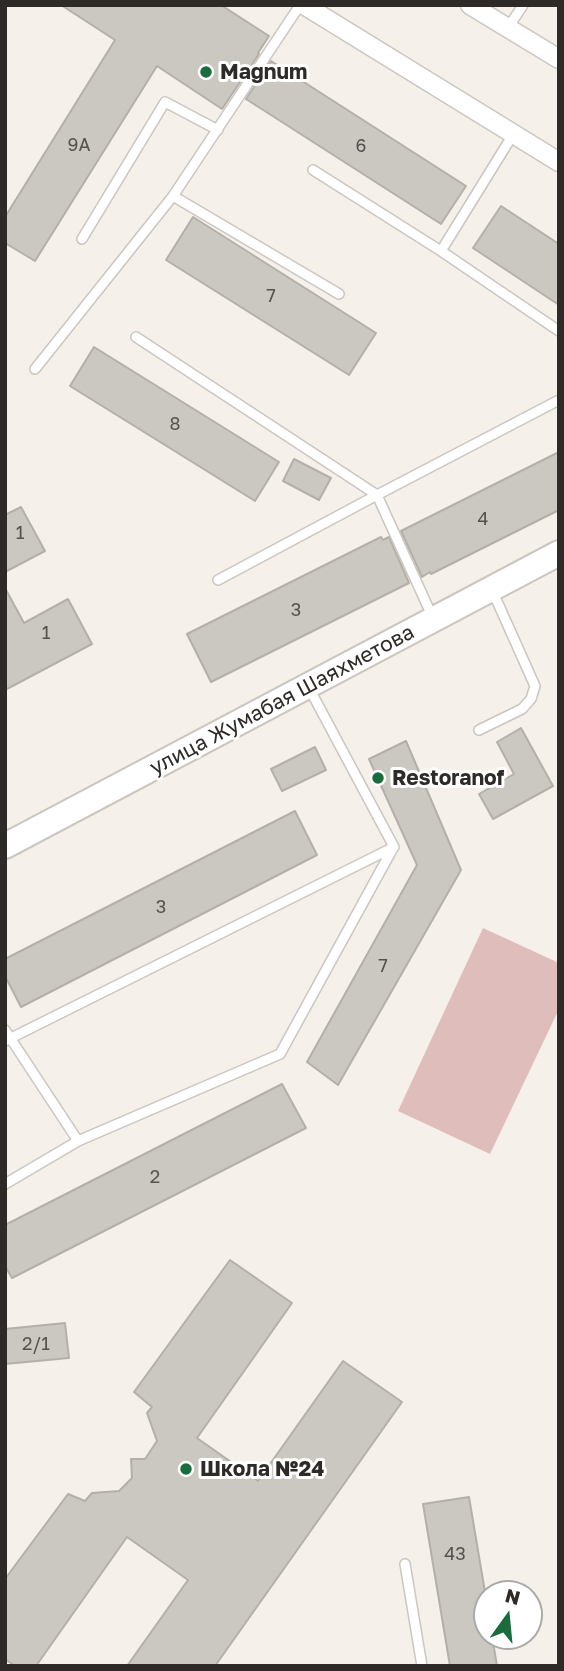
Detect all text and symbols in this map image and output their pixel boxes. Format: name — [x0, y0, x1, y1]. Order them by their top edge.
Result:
place label: Magnum — [220, 59, 307, 85]
marker: Magnum — [198, 64, 214, 80]
house number: 9А — [68, 134, 90, 156]
house number: 6 — [356, 135, 366, 157]
house number: 7 — [266, 285, 276, 307]
house number: 8 — [170, 413, 180, 435]
house number: 4 — [478, 508, 488, 530]
house number: 1 — [16, 522, 24, 544]
house number: 3 — [291, 599, 301, 621]
street label: улица Жумабая Шаяхметова — [146, 619, 418, 781]
house number: 1 — [42, 622, 50, 644]
place label: Restoranof — [392, 765, 504, 791]
marker: Restoranof — [370, 770, 386, 786]
house number: 3 — [156, 896, 166, 918]
house number: 7 — [378, 955, 388, 977]
house number: 2 — [150, 1166, 160, 1188]
house number: 2/1 — [22, 1333, 50, 1355]
place label: Школа №24 — [200, 1456, 324, 1482]
marker: Школа №24 — [178, 1461, 194, 1477]
house number: 43 — [444, 1543, 466, 1565]
north arrow — [473, 1580, 543, 1650]
text: N — [503, 1583, 523, 1609]

